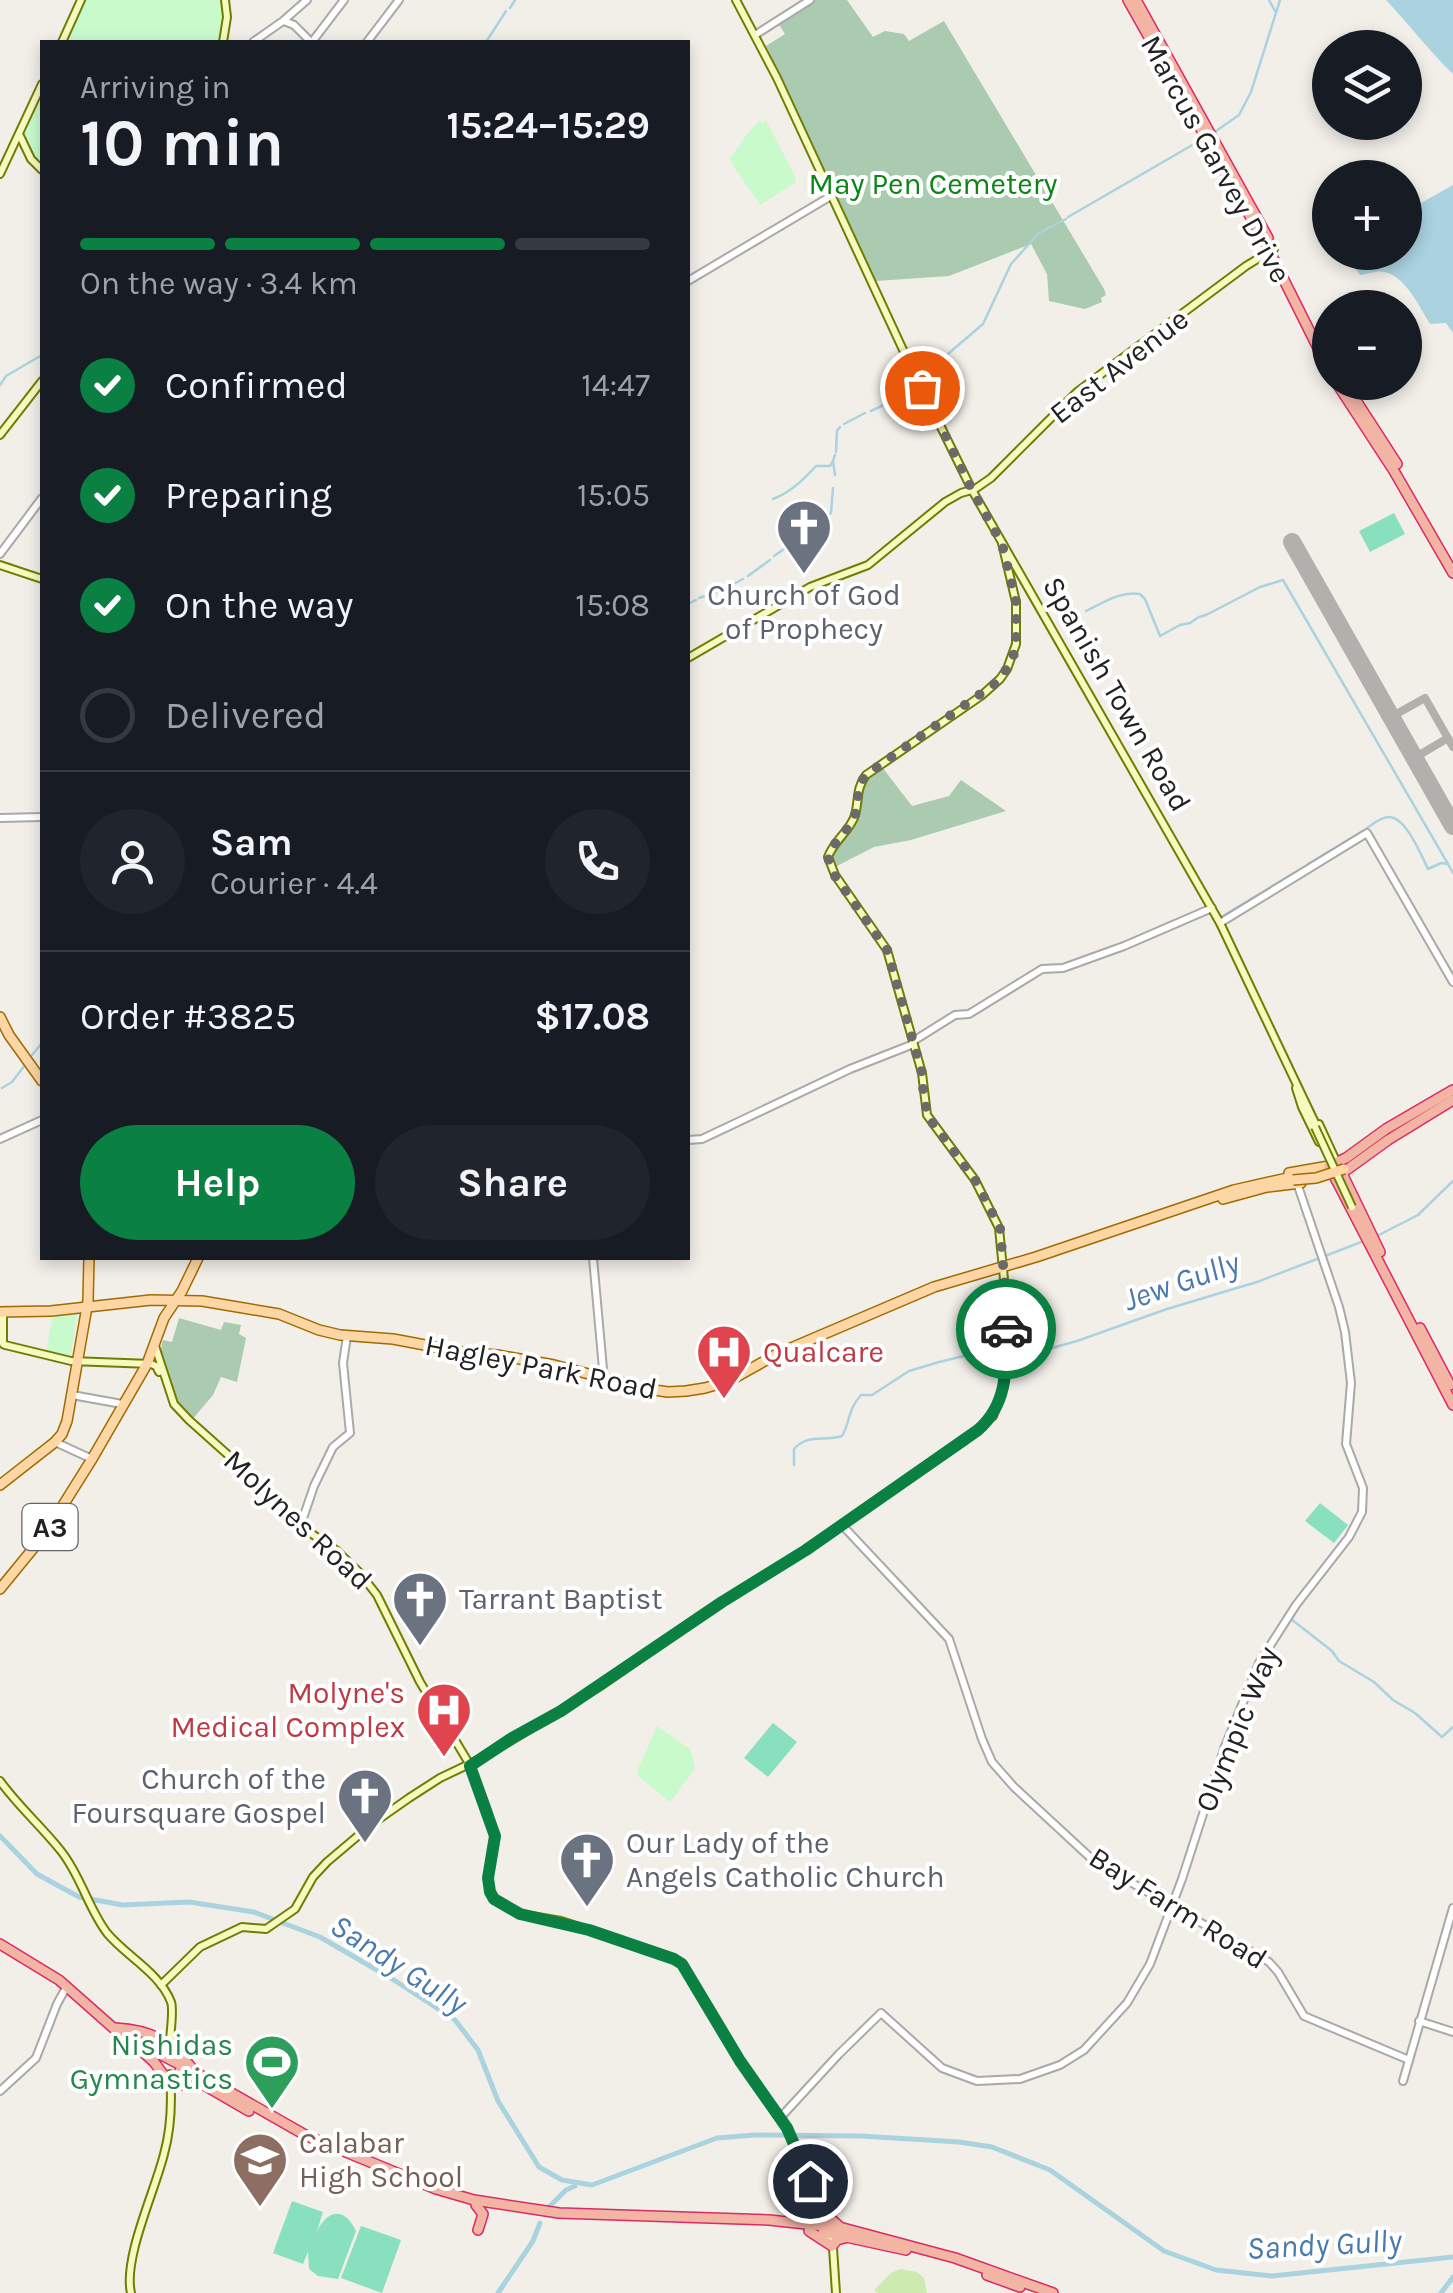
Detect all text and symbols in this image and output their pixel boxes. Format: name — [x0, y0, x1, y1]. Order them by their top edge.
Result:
street label: Marcus Garvey Drive — [1133, 29, 1299, 289]
map controls — [1312, 30, 1422, 400]
button: layers — [1312, 30, 1422, 140]
text: Arriving in — [80, 69, 231, 106]
text: 15:24–15:29 — [446, 103, 650, 148]
text: 10 min — [80, 105, 284, 181]
button: + — [1312, 160, 1422, 270]
park label: May Pen Cemetery — [808, 166, 1058, 202]
text: On the way · 3.4 km — [80, 265, 358, 302]
button: − — [1312, 290, 1422, 400]
street label: East Avenue — [1042, 301, 1196, 431]
pin — [880, 346, 965, 431]
icon: check — [80, 358, 135, 413]
icon: bag — [895, 361, 950, 416]
text: Confirmed — [165, 363, 348, 408]
text: 14:47 — [581, 367, 650, 404]
icon: check — [80, 468, 135, 523]
text: Preparing — [165, 473, 332, 518]
text: 15:05 — [577, 477, 650, 514]
church icon: Church of God of Prophecy — [774, 497, 834, 576]
street label: Spanish Town Road — [1035, 570, 1199, 818]
place label: Church of God of Prophecy — [707, 577, 901, 647]
icon: check — [80, 578, 135, 633]
text: On the way — [165, 583, 353, 628]
text: 15:08 — [575, 587, 650, 624]
text: Delivered — [165, 693, 326, 738]
button: person — [80, 809, 185, 914]
button: phone — [545, 809, 650, 914]
text: Sam — [210, 820, 293, 865]
text: Courier · 4.4 — [210, 865, 378, 902]
text: Order #3825 — [80, 994, 296, 1039]
text: $17.08 — [535, 994, 650, 1039]
button: Help — [80, 1125, 355, 1240]
button: Share — [375, 1125, 650, 1240]
water label: Jew Gully — [1118, 1244, 1245, 1319]
courier — [956, 1279, 1056, 1379]
icon: car — [979, 1302, 1034, 1357]
hospital icon: Qualcare — [694, 1322, 754, 1401]
street label: Hagley Park Road — [422, 1327, 660, 1407]
place label: Qualcare — [763, 1334, 884, 1370]
street label: Molynes Road — [216, 1442, 380, 1598]
road number: A3 — [22, 1504, 78, 1550]
church icon: Tarrant Baptist — [390, 1569, 450, 1648]
place label: Tarrant Baptist — [459, 1581, 663, 1617]
street label: Olympic Way — [1187, 1641, 1287, 1817]
place label: Molyne's Medical Complex — [170, 1675, 405, 1745]
hospital icon: Molyne's Medical Complex — [414, 1680, 474, 1759]
place label: Church of the Foursquare Gospel — [72, 1761, 326, 1831]
church icon: Church of the Foursquare Gospel — [335, 1766, 395, 1845]
place label: Our Lady of the Angels Catholic Church — [626, 1825, 945, 1895]
church icon: Our Lady of the Angels Catholic Church — [557, 1830, 617, 1909]
street label: Bay Farm Road — [1082, 1839, 1274, 1977]
water label: Sandy Gully — [324, 1907, 475, 2023]
place label: Nishidas Gymnastics — [70, 2027, 233, 2097]
sports icon: Nishidas Gymnastics — [242, 2032, 302, 2111]
place label: Calabar High School — [299, 2125, 463, 2195]
school or university icon: Calabar High School — [230, 2130, 290, 2209]
pin — [768, 2139, 853, 2224]
icon: home — [783, 2154, 838, 2209]
water label: Sandy Gully — [1246, 2222, 1403, 2267]

